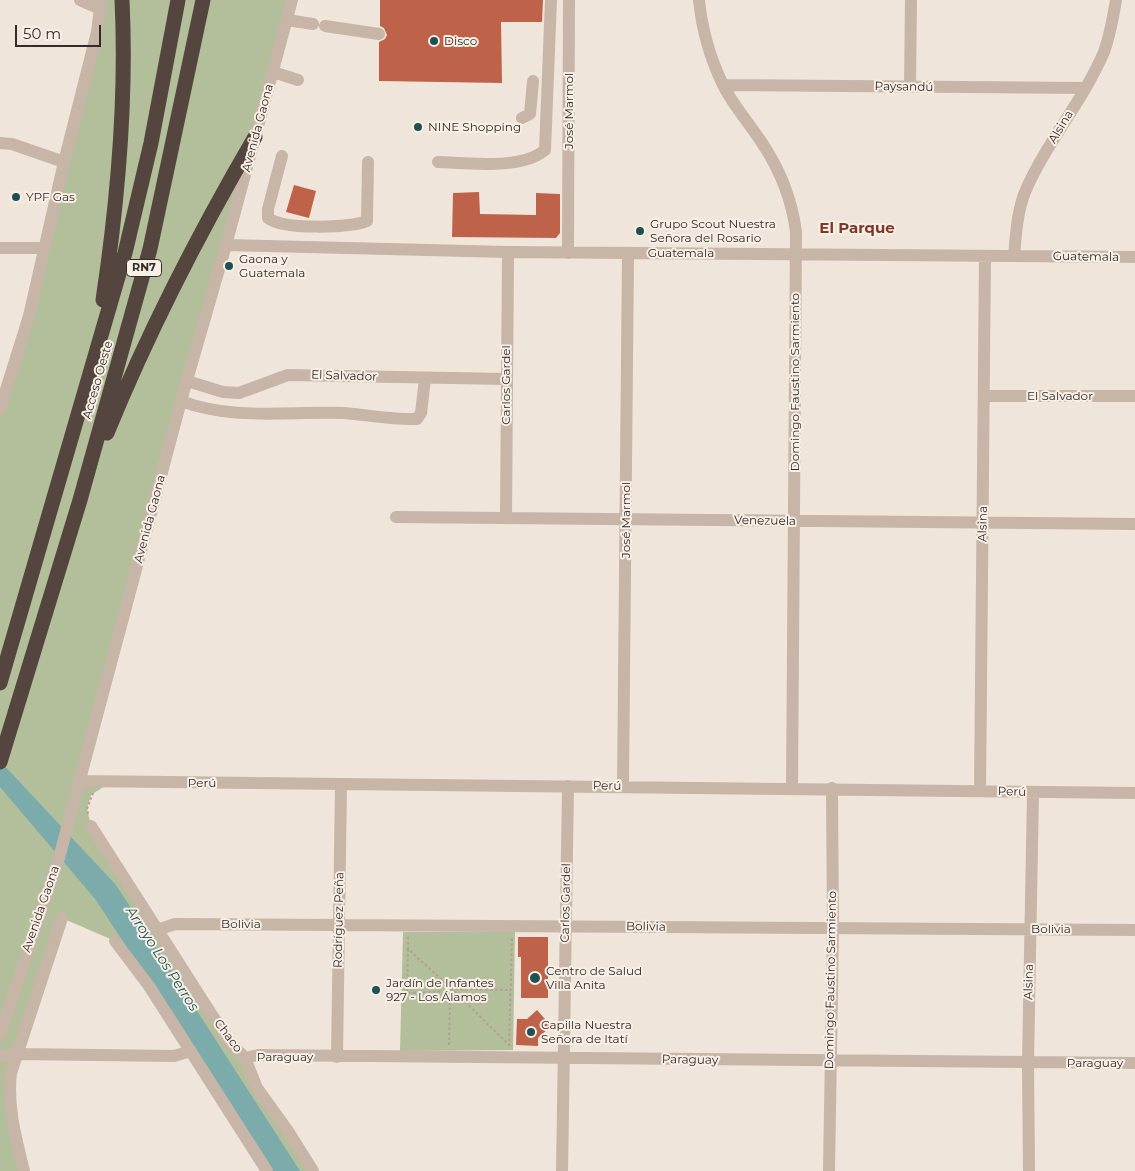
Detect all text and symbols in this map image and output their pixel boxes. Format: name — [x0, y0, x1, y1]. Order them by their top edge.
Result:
scale bar — [18, 15, 104, 47]
text: 50 m — [23, 24, 61, 43]
place label: Disco — [444, 34, 477, 48]
marker: Disco — [428, 35, 440, 47]
street label: José Marmol — [562, 73, 576, 149]
street label: Paysandú — [874, 79, 934, 95]
street label: Avenida Gaona — [239, 82, 277, 174]
street label: Alsina — [1046, 108, 1076, 146]
place label: NINE Shopping — [428, 120, 521, 134]
marker: NINE Shopping — [412, 121, 424, 133]
place label: YPF Gas — [26, 190, 75, 204]
marker: YPF Gas — [10, 191, 22, 203]
place label: Grupo Scout Nuestra Señora del Rosario — [650, 217, 776, 245]
district label: El Parque — [819, 220, 895, 238]
marker: Grupo Scout Nuestra Señora del Rosario — [634, 225, 646, 237]
street label: Guatemala — [648, 246, 714, 260]
street label: Guatemala — [1053, 249, 1119, 265]
place label: Gaona y Guatemala — [239, 252, 305, 280]
road number: RN7 — [126, 260, 162, 276]
marker: Gaona y Guatemala — [223, 260, 235, 272]
street label: Domingo Faustino Sarmiento — [788, 293, 802, 471]
street label: Acceso Oeste — [80, 339, 116, 421]
street label: Carlos Gardel — [499, 345, 513, 425]
street label: El Salvador — [311, 368, 377, 384]
street label: El Salvador — [1027, 389, 1093, 403]
street label: Avenida Gaona — [131, 473, 169, 565]
street label: José Marmol — [619, 482, 633, 558]
street label: Alsina — [975, 506, 991, 542]
street label: Venezuela — [734, 513, 796, 529]
street label: Perú — [188, 776, 216, 790]
street label: Perú — [593, 779, 621, 793]
street label: Perú — [997, 784, 1027, 800]
street label: Carlos Gardel — [558, 863, 574, 943]
street label: Avenida Gaona — [19, 864, 63, 954]
street label: Rodríguez Peña — [331, 872, 347, 968]
street label: Domingo Faustino Sarmiento — [822, 891, 840, 1069]
water label: Arroyo Los Perros — [122, 903, 202, 1015]
street label: Bolivia — [221, 917, 261, 931]
street label: Bolivia — [626, 919, 666, 935]
street label: Bolivia — [1031, 922, 1071, 936]
place label: Centro de Salud Villa Anita — [546, 964, 642, 992]
street label: Alsina — [1021, 964, 1037, 1000]
marker: Centro de Salud Villa Anita — [528, 971, 542, 985]
place label: Jardín de Infantes 927 - Los Álamos — [386, 976, 494, 1004]
marker: Jardín de Infantes 927 - Los Álamos — [370, 984, 382, 996]
street label: Chaco — [211, 1017, 245, 1055]
place label: Capilla Nuestra Señora de Itatí — [541, 1018, 632, 1046]
marker: Capilla Nuestra Señora de Itatí — [525, 1026, 537, 1038]
street label: Paraguay — [257, 1050, 313, 1064]
street label: Paraguay — [662, 1052, 718, 1068]
street label: Paraguay — [1067, 1056, 1123, 1070]

